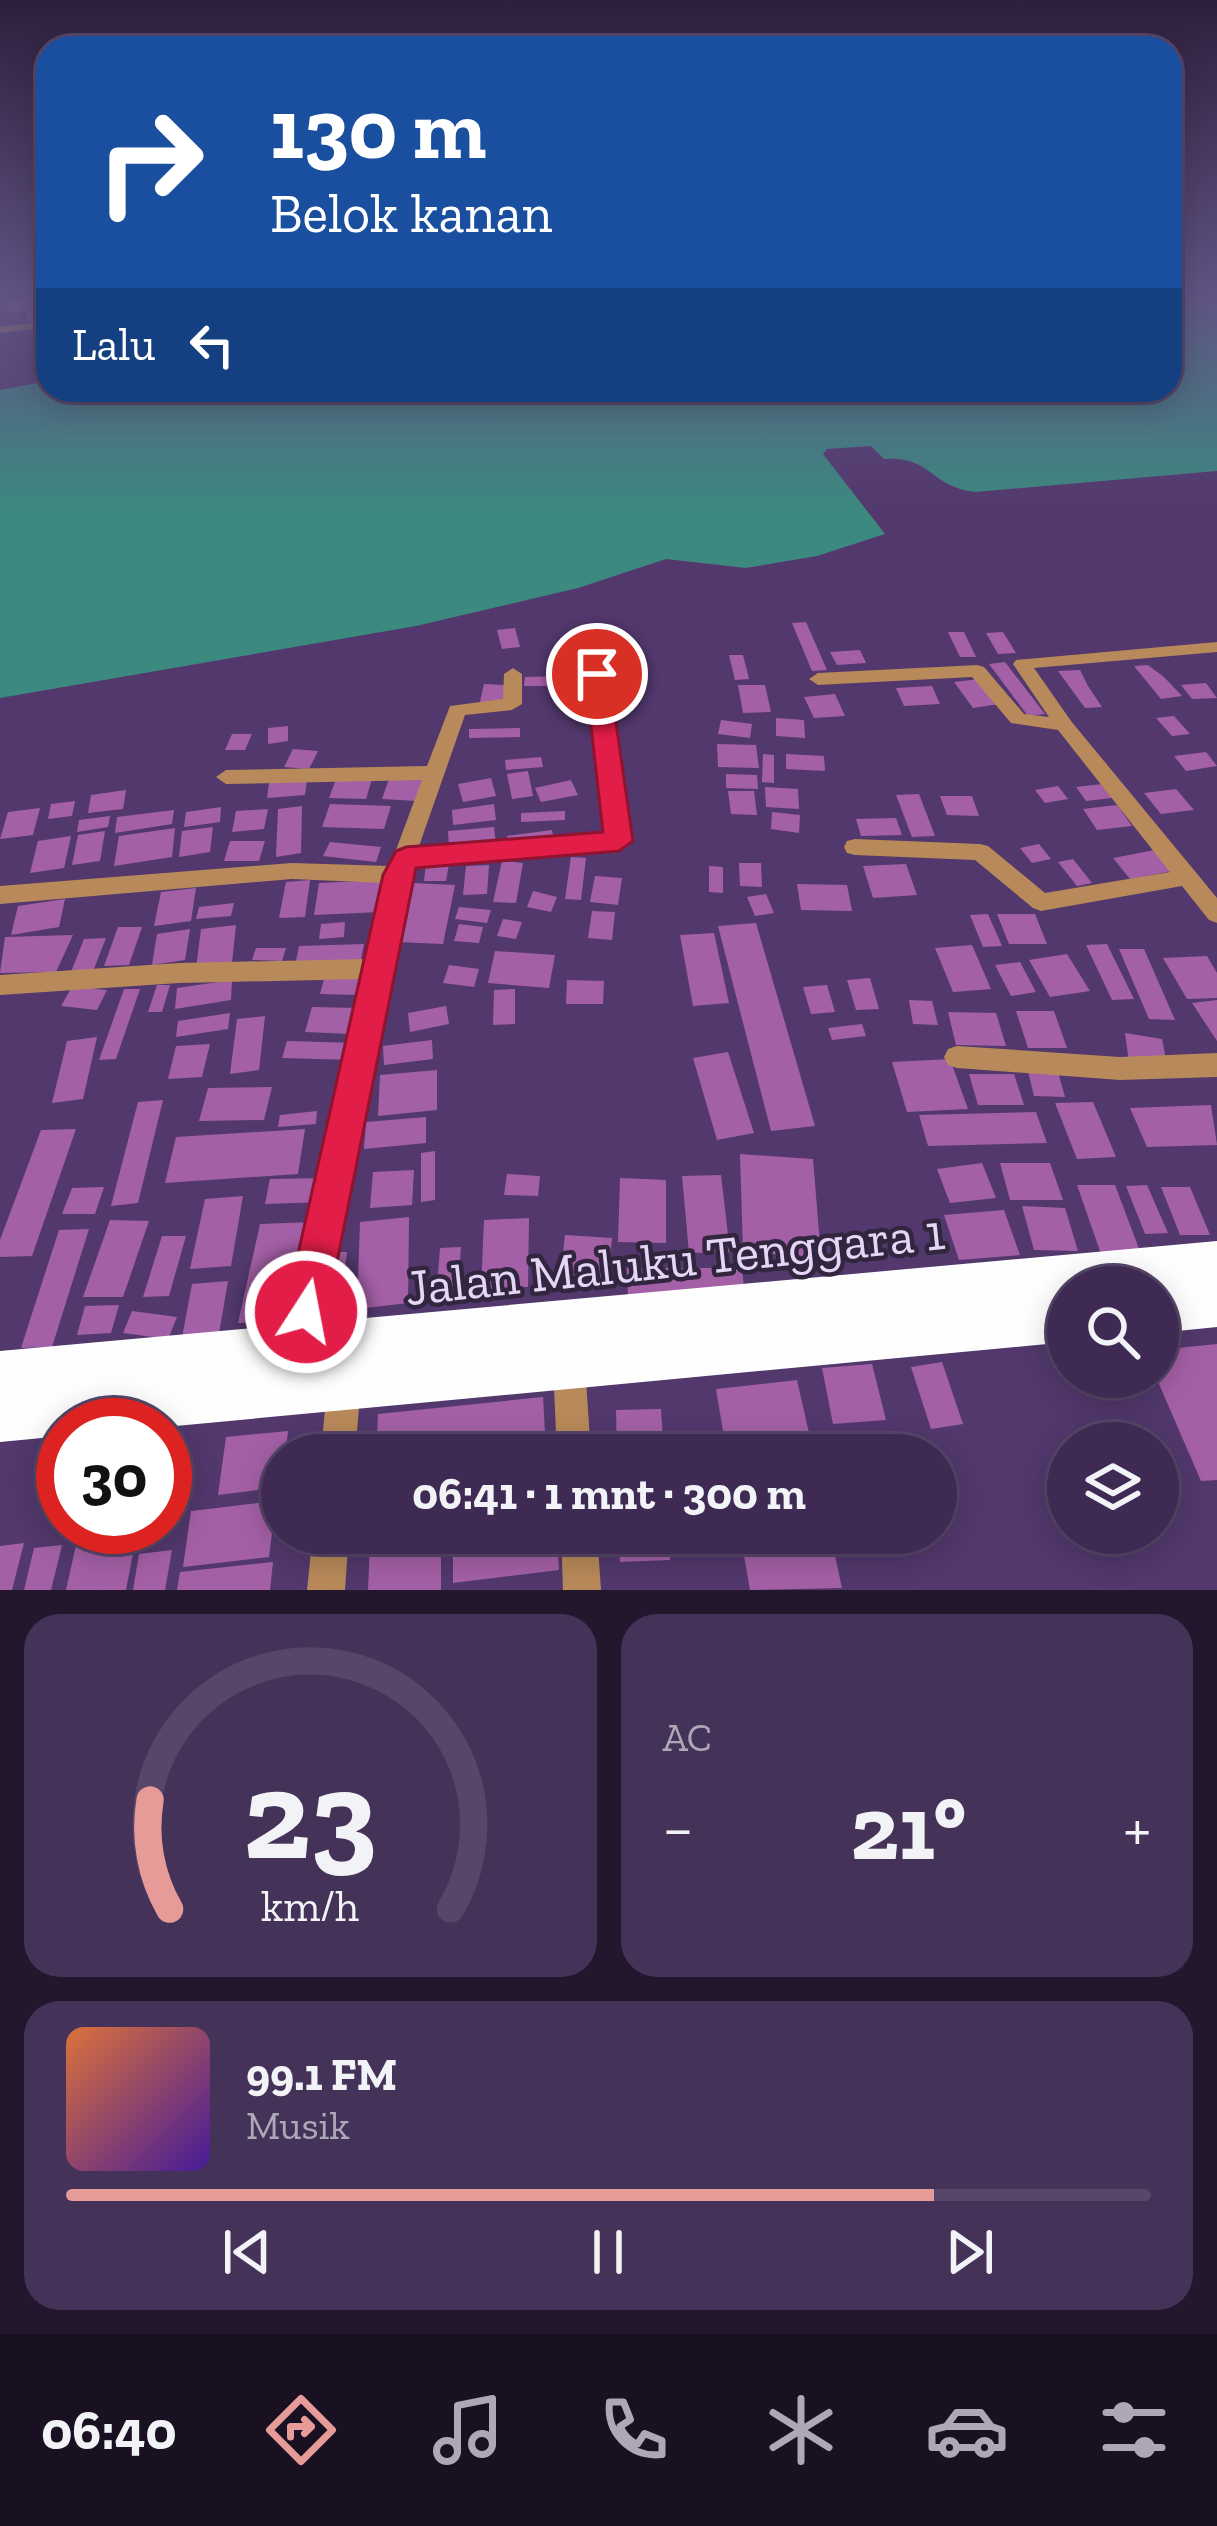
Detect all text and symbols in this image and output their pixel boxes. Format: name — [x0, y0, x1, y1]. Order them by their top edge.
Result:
text: 130 m — [270, 79, 486, 180]
icon: right — [72, 84, 228, 240]
text: Belok kanan — [270, 181, 553, 246]
icon: left — [179, 312, 245, 378]
text: Lalu — [72, 318, 155, 372]
pin — [546, 623, 648, 725]
icon: arrive — [564, 641, 630, 707]
street label: Jalan Maluku Tenggara 1 — [402, 1201, 948, 1318]
position arrow — [243, 1249, 369, 1375]
map controls — [1047, 1266, 1179, 1554]
button: search — [1047, 1266, 1179, 1398]
speed limit sign: 30 — [36, 1398, 192, 1554]
button: layers — [1047, 1422, 1179, 1554]
text: 06:41 · 1 mnt · 300 m — [412, 1467, 806, 1521]
text: AC — [663, 1714, 712, 1761]
text: 23 — [243, 1740, 377, 1890]
text: 21° — [850, 1774, 966, 1882]
text: − — [663, 1789, 693, 1868]
text: + — [1123, 1789, 1151, 1868]
text: km/h — [261, 1880, 359, 1931]
text: 99.1 FM — [246, 2048, 397, 2102]
text: Musik — [246, 2102, 350, 2149]
icon: previous — [214, 2219, 280, 2285]
icon: pause — [575, 2219, 641, 2285]
icon: next — [937, 2219, 1003, 2285]
icon: directions — [259, 2388, 343, 2472]
icon: music — [426, 2388, 510, 2472]
icon: phone — [592, 2388, 676, 2472]
icon: climate — [759, 2388, 843, 2472]
icon: car — [925, 2388, 1009, 2472]
icon: filters — [1092, 2388, 1176, 2472]
text: 06:40 — [41, 2398, 177, 2463]

